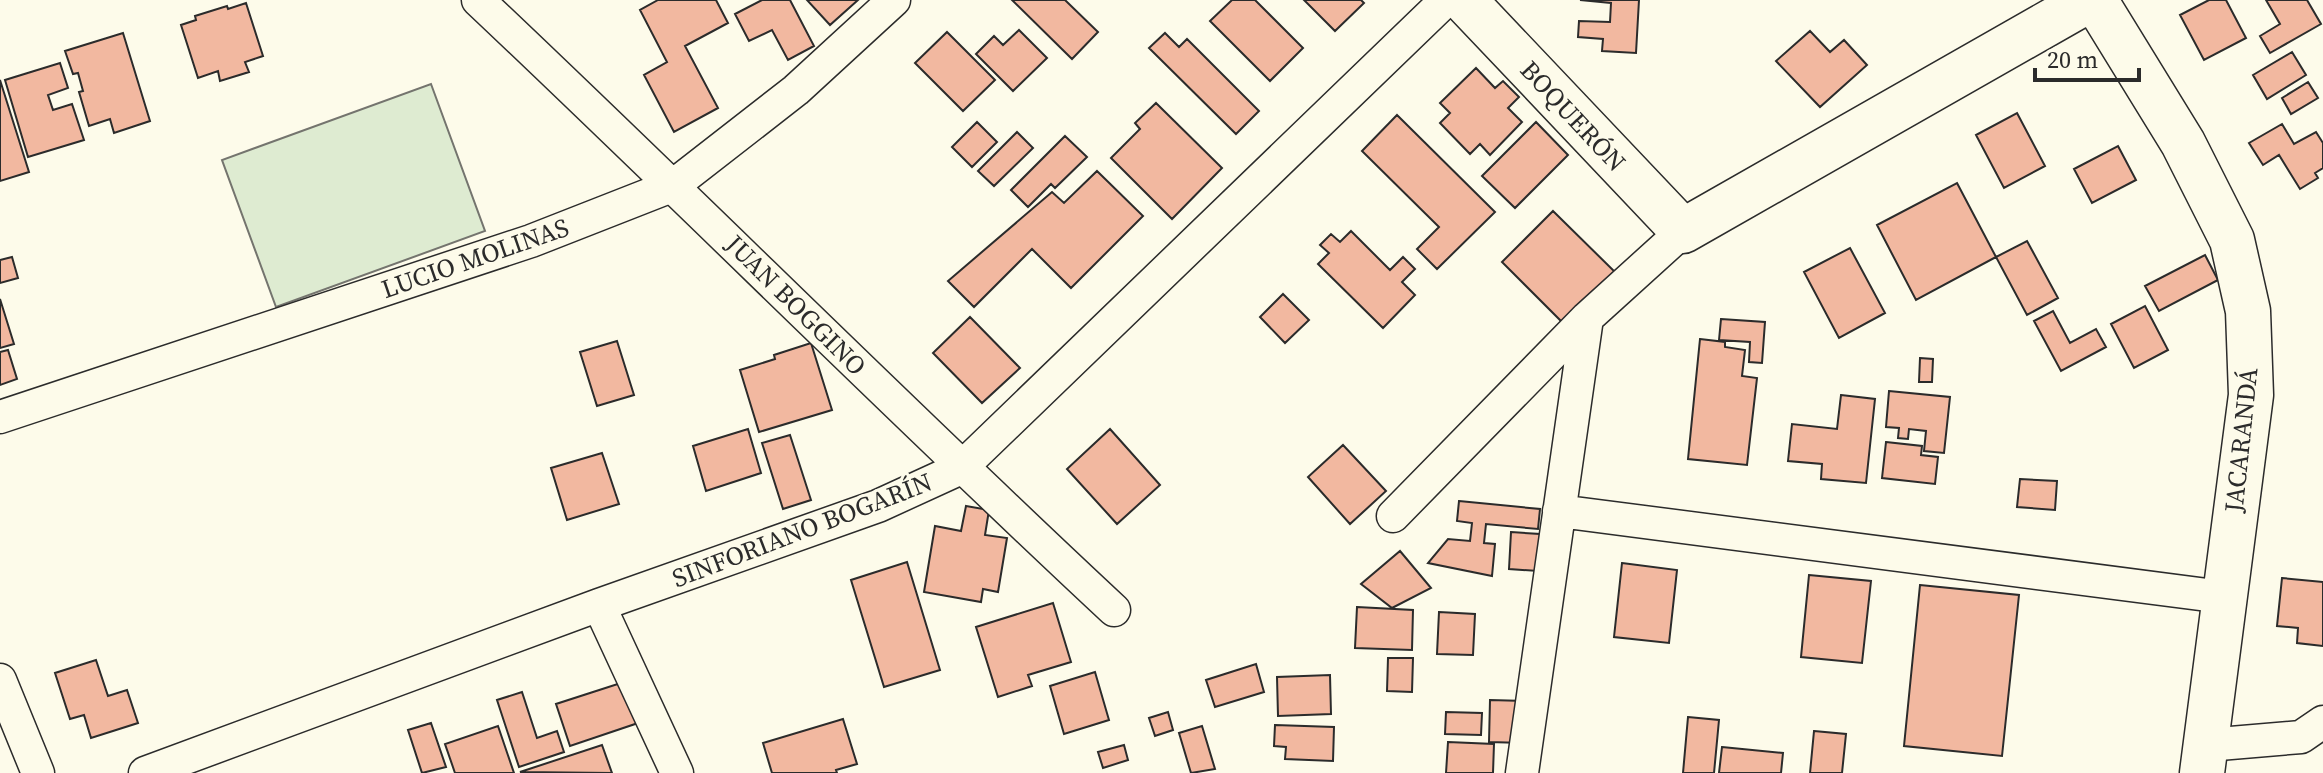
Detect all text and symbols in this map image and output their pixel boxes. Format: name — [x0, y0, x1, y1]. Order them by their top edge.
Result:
scale bar — [2035, 32, 2139, 82]
text: 20 m — [2047, 43, 2098, 76]
street label: BOQUERÓN — [1512, 53, 1634, 179]
street label: LUCIO MOLINAS — [376, 209, 574, 307]
street label: JUAN BOGGINO — [717, 226, 874, 383]
street label: JACARANDÁ — [2215, 366, 2267, 515]
street label: SINFORIANO BOGARÍN — [667, 464, 937, 596]

